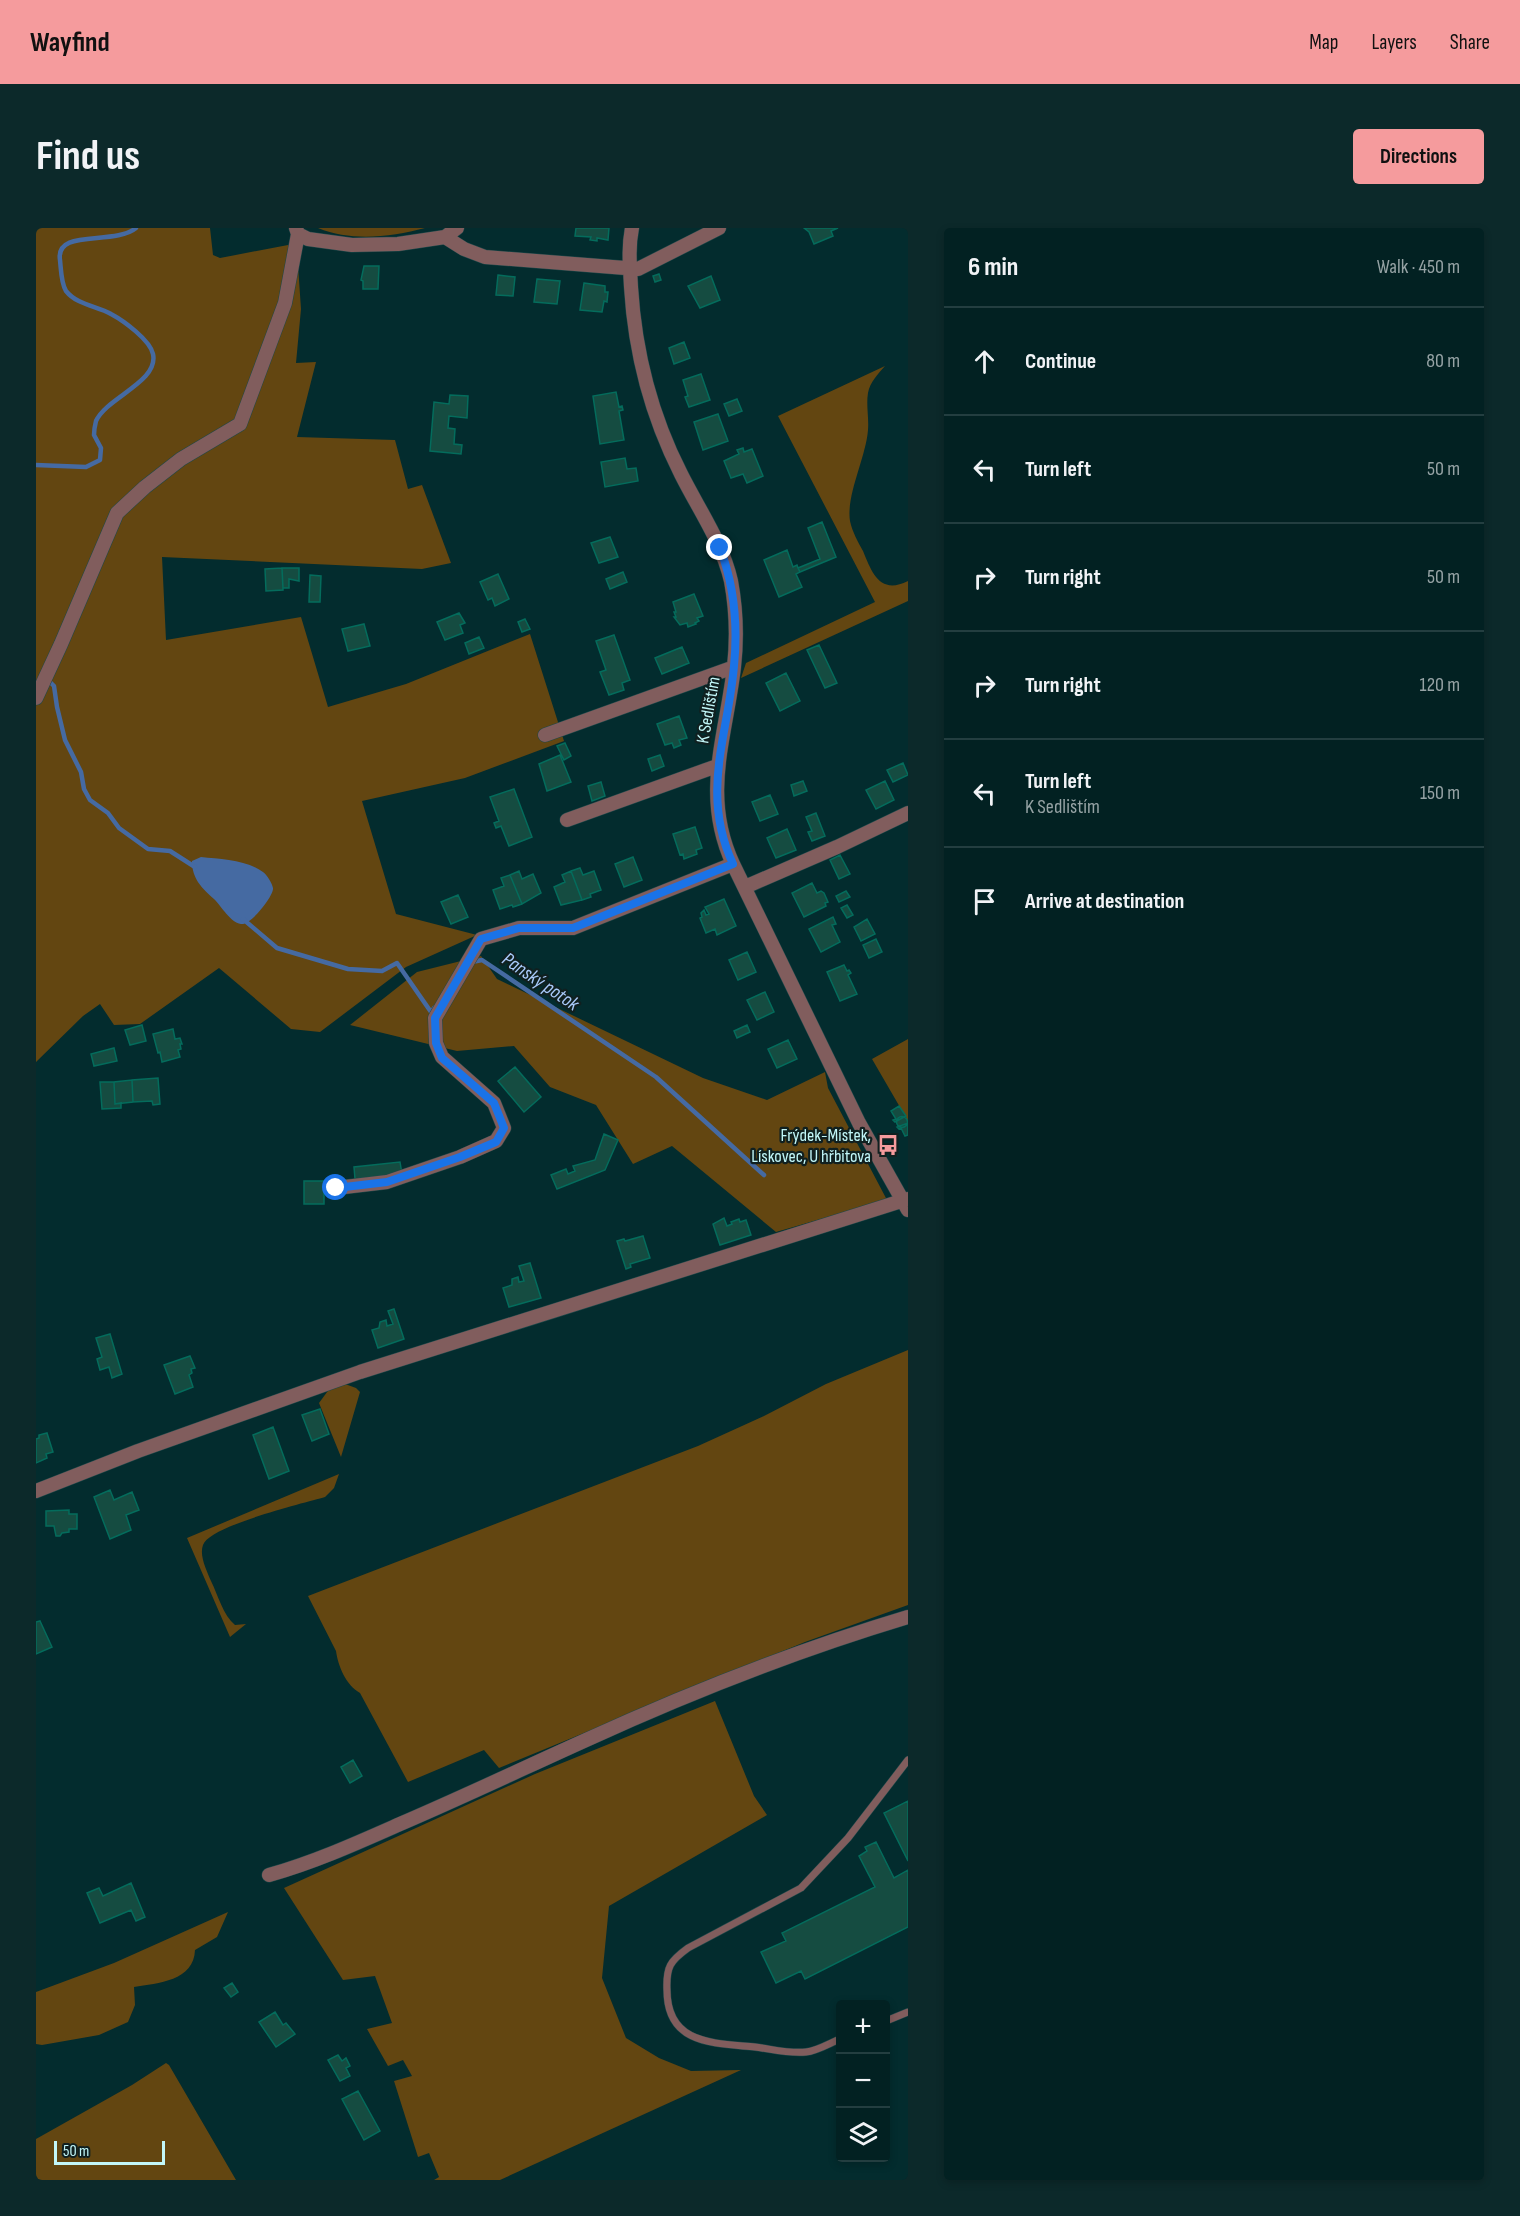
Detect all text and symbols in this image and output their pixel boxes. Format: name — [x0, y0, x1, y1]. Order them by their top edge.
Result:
text: Wayfind — [30, 26, 110, 59]
text: Map — [1309, 30, 1338, 55]
text: Layers — [1371, 30, 1417, 55]
text: Share — [1450, 30, 1490, 55]
button: Directions — [1353, 129, 1484, 184]
text: Find us — [36, 131, 140, 182]
text: 6 min — [968, 252, 1018, 283]
text: Walk · 450 m — [1377, 255, 1460, 279]
icon: ahead — [968, 345, 1001, 378]
text: Continue — [1025, 348, 1096, 375]
text: 80 m — [1426, 349, 1460, 373]
icon: left — [968, 453, 1001, 486]
text: Turn left — [1025, 456, 1091, 483]
text: 50 m — [1427, 457, 1460, 481]
route end — [706, 534, 732, 560]
icon: right — [968, 561, 1001, 594]
text: Turn right — [1025, 564, 1101, 591]
text: 50 m — [1427, 565, 1460, 589]
icon: right — [968, 669, 1001, 702]
text: Turn right — [1025, 672, 1101, 699]
text: 120 m — [1420, 673, 1460, 697]
street label: K Sedlištím — [692, 675, 725, 745]
text: Turn left — [1025, 768, 1091, 795]
icon: left — [968, 777, 1001, 810]
text: 150 m — [1420, 781, 1460, 805]
text: K Sedlištím — [1025, 795, 1100, 819]
icon: arrive — [968, 885, 1001, 918]
text: Arrive at destination — [1025, 888, 1184, 915]
water label: Panský potok — [497, 947, 584, 1017]
place label: Frýdek-Místek, Lískovec, U hřbitova — [751, 1125, 871, 1167]
bus stop icon: Frýdek-Místek, Lískovec, U hřbitova — [876, 1133, 900, 1157]
route start — [322, 1174, 348, 1200]
map controls — [836, 2000, 890, 2162]
button: + — [836, 2000, 890, 2054]
button: − — [836, 2054, 890, 2108]
button: layers — [836, 2108, 890, 2162]
scale bar — [54, 2138, 165, 2166]
text: 50 m — [63, 2142, 89, 2161]

